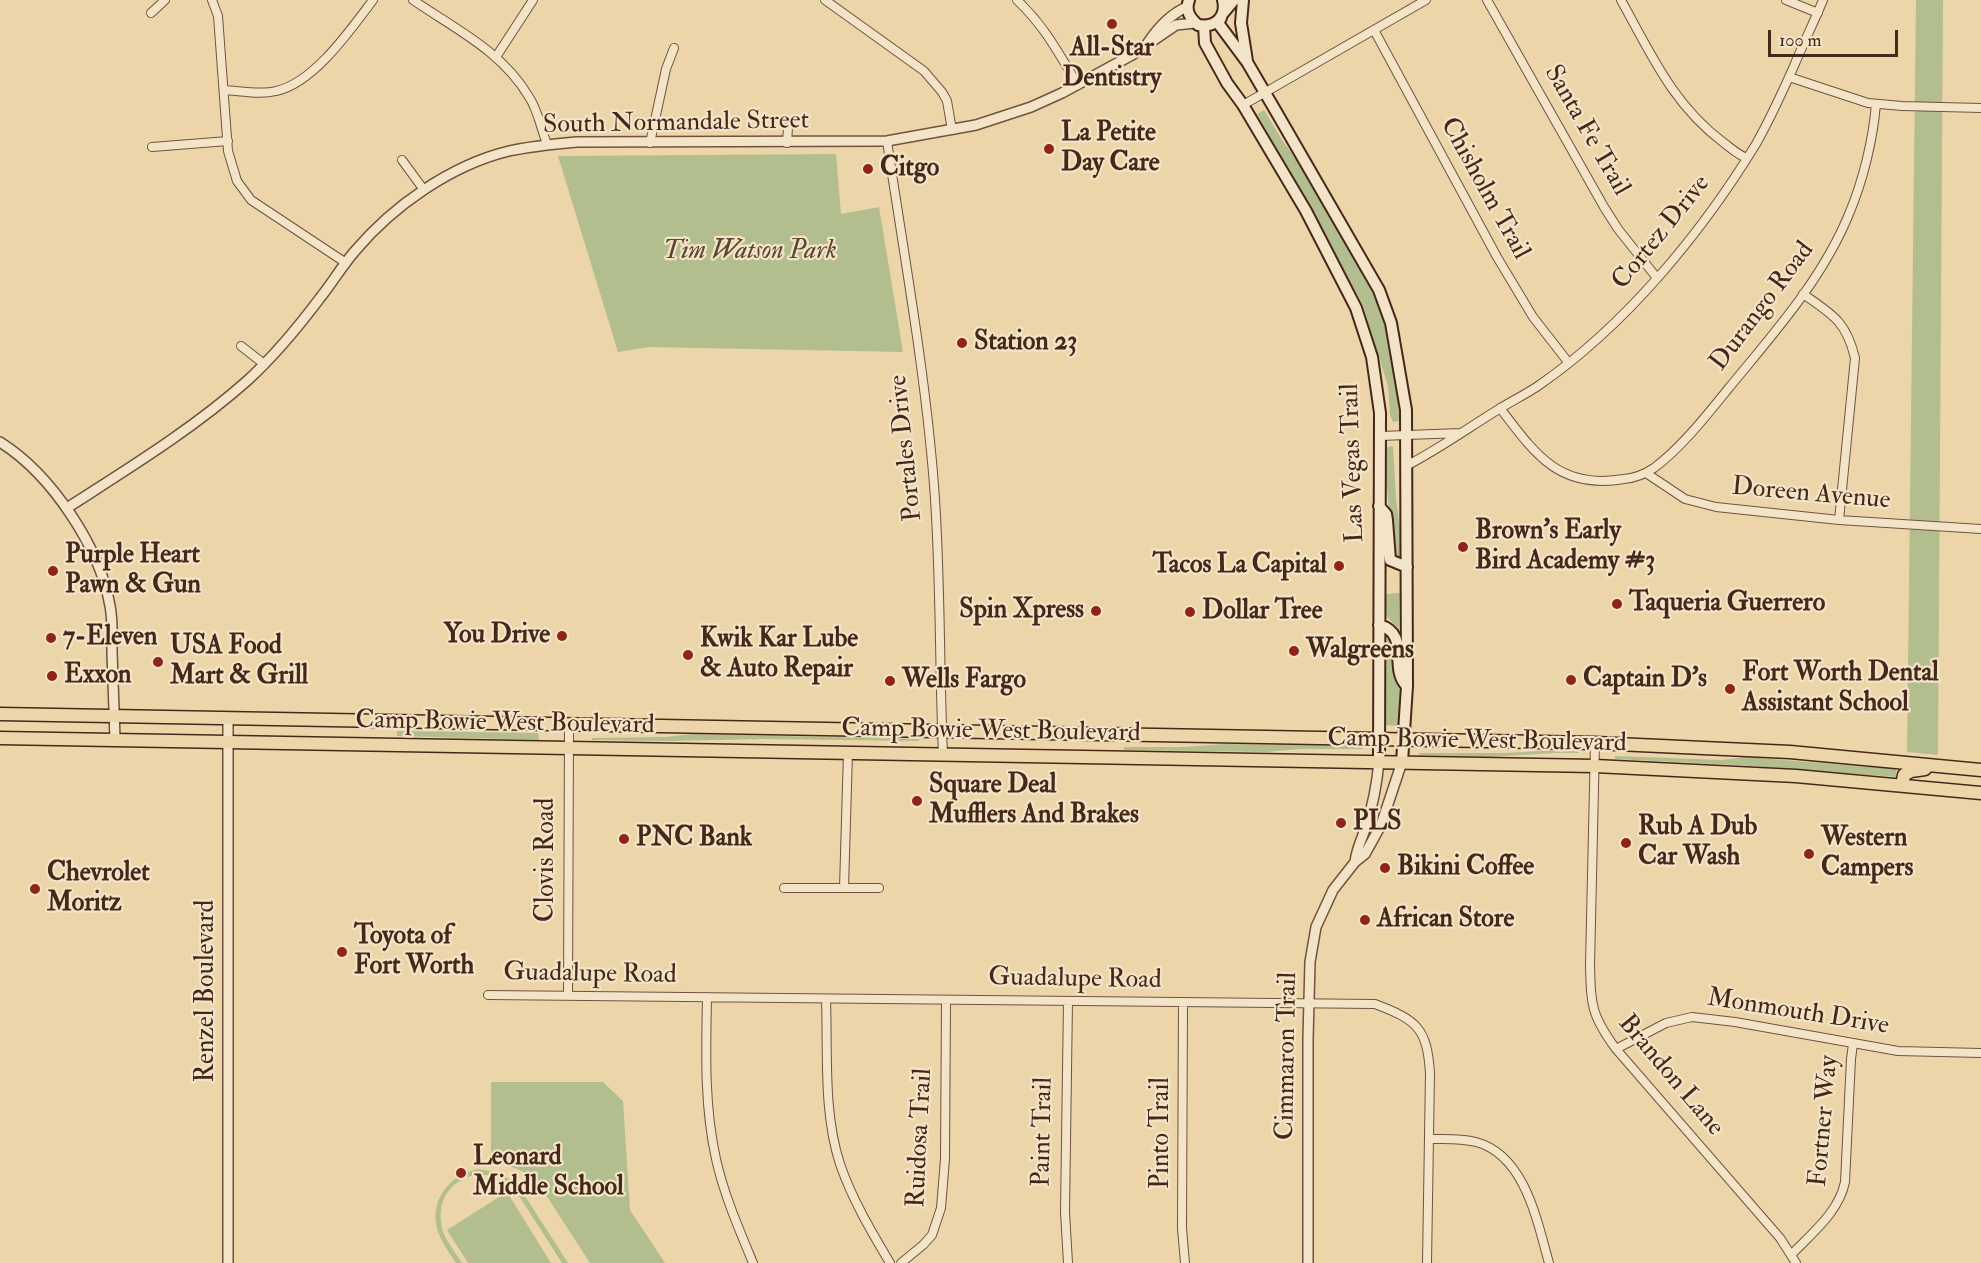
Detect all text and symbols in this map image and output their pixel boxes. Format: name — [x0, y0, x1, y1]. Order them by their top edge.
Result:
marker: All-Star Dentistry — [1105, 17, 1119, 31]
scale bar — [1771, 18, 1902, 56]
text: 100 m — [1779, 29, 1822, 52]
place label: All-Star Dentistry — [1062, 33, 1162, 94]
street label: Santa Fe Trail — [1536, 60, 1636, 202]
street label: South Normandale Street — [543, 106, 809, 142]
street label: Chisholm Trail — [1432, 113, 1536, 265]
place label: La Petite Day Care — [1061, 118, 1160, 180]
marker: La Petite Day Care — [1042, 142, 1056, 156]
place label: Citgo — [880, 153, 939, 185]
marker: Citgo — [861, 162, 875, 176]
street label: Cortez Drive — [1606, 170, 1718, 296]
park label: Tim Watson Park — [663, 236, 837, 268]
street label: Durango Road — [1704, 236, 1822, 378]
place label: Station 23 — [974, 327, 1077, 359]
marker: Station 23 — [955, 336, 969, 350]
street label: Portales Drive — [884, 373, 930, 523]
street label: Las Vegas Trail — [1336, 383, 1372, 543]
street label: Doreen Avenue — [1730, 473, 1892, 517]
place label: Brown's Early Bird Academy #3 — [1475, 516, 1655, 578]
place label: Purple Heart Pawn & Gun — [65, 540, 201, 602]
marker: Brown's Early Bird Academy #3 — [1456, 540, 1470, 554]
place label: Tacos La Capital — [1152, 550, 1327, 582]
marker: Tacos La Capital — [1332, 559, 1346, 573]
marker: Purple Heart Pawn & Gun — [46, 564, 60, 578]
place label: Taqueria Guerrero — [1629, 588, 1825, 620]
place label: Spin Xpress — [959, 595, 1084, 627]
place label: Dollar Tree — [1202, 596, 1323, 628]
marker: Taqueria Guerrero — [1610, 597, 1624, 611]
marker: Spin Xpress — [1089, 604, 1103, 618]
marker: Dollar Tree — [1183, 605, 1197, 619]
place label: You Drive — [444, 620, 550, 652]
place label: 7-Eleven — [63, 622, 157, 654]
place label: Kwik Kar Lube & Auto Repair — [700, 624, 858, 686]
marker: You Drive — [555, 629, 569, 643]
marker: 7-Eleven — [44, 631, 58, 645]
place label: USA Food Mart & Grill — [170, 631, 308, 692]
place label: Walgreens — [1306, 635, 1414, 667]
marker: Walgreens — [1287, 644, 1301, 658]
marker: Kwik Kar Lube & Auto Repair — [681, 648, 695, 662]
marker: USA Food Mart & Grill — [151, 655, 165, 669]
place label: Fort Worth Dental Assistant School — [1742, 658, 1939, 720]
place label: Exxon — [64, 660, 131, 692]
place label: Captain D's — [1583, 664, 1707, 696]
place label: Wells Fargo — [902, 665, 1026, 697]
marker: Exxon — [45, 669, 59, 683]
marker: Captain D's — [1564, 673, 1578, 687]
marker: Wells Fargo — [883, 674, 897, 688]
marker: Fort Worth Dental Assistant School — [1723, 682, 1737, 696]
street label: Camp Bowie West Boulevard — [355, 706, 655, 742]
street label: Camp Bowie West Boulevard — [841, 714, 1141, 750]
street label: Camp Bowie West Boulevard — [1327, 724, 1627, 760]
place label: Square Deal Mufflers And Brakes — [929, 770, 1139, 832]
marker: Square Deal Mufflers And Brakes — [910, 794, 924, 808]
street label: Clovis Road — [531, 798, 563, 922]
place label: PLS — [1353, 807, 1402, 839]
place label: Rub A Dub Car Wash — [1638, 812, 1757, 874]
marker: PLS — [1334, 816, 1348, 830]
place label: PNC Bank — [636, 823, 752, 855]
place label: Western Campers — [1821, 823, 1913, 885]
marker: PNC Bank — [617, 832, 631, 846]
marker: Rub A Dub Car Wash — [1619, 836, 1633, 850]
marker: Western Campers — [1802, 847, 1816, 861]
place label: Bikini Coffee — [1397, 852, 1534, 884]
place label: Chevrolet Moritz — [47, 858, 150, 920]
marker: Bikini Coffee — [1378, 861, 1392, 875]
marker: Chevrolet Moritz — [28, 882, 42, 896]
street label: Renzel Boulevard — [191, 900, 223, 1082]
place label: African Store — [1377, 904, 1514, 936]
marker: African Store — [1358, 913, 1372, 927]
place label: Toyota of Fort Worth — [354, 921, 474, 982]
marker: Toyota of Fort Worth — [335, 945, 349, 959]
street label: Guadalupe Road — [503, 958, 677, 992]
street label: Guadalupe Road — [988, 963, 1162, 997]
street label: Cimmaron Trail — [1271, 972, 1305, 1140]
street label: Monmouth Drive — [1705, 983, 1891, 1043]
street label: Brandon Lane — [1610, 1009, 1730, 1143]
street label: Fortner Way — [1804, 1054, 1846, 1188]
street label: Ruidosa Trail — [902, 1068, 940, 1208]
street label: Paint Trail — [1027, 1077, 1061, 1187]
street label: Pinto Trail — [1146, 1077, 1178, 1189]
place label: Leonard Middle School — [473, 1142, 624, 1204]
marker: Leonard Middle School — [454, 1166, 468, 1180]

